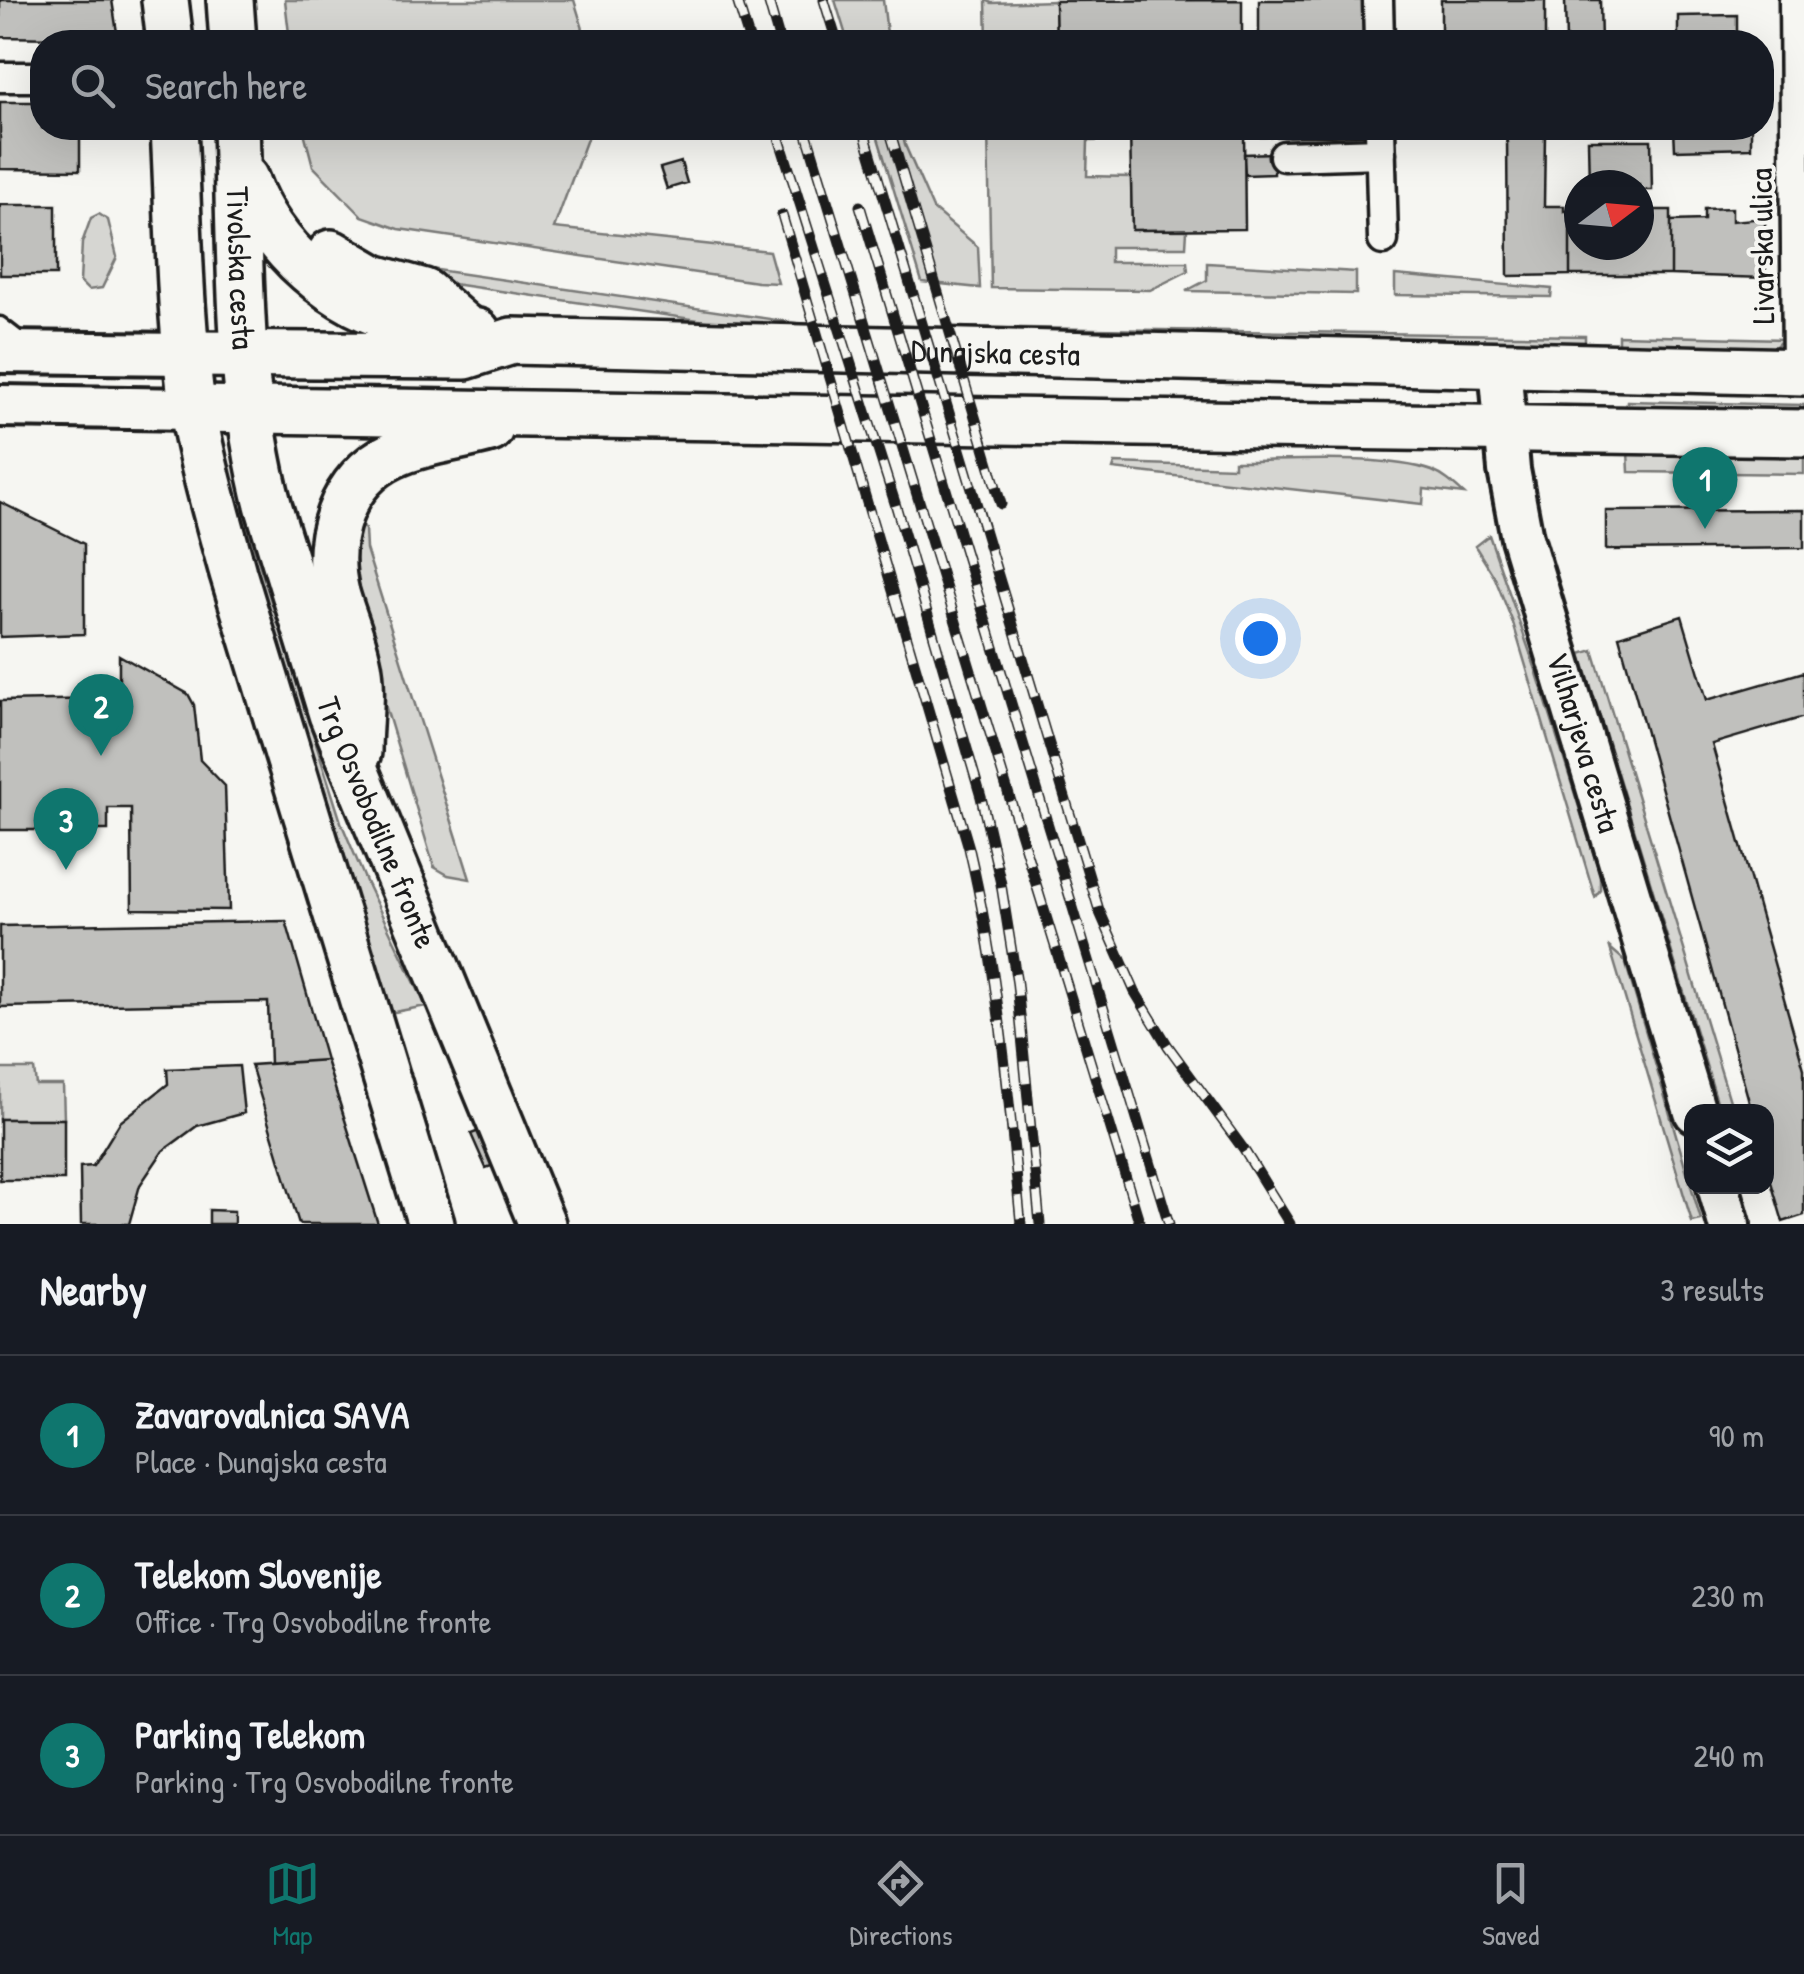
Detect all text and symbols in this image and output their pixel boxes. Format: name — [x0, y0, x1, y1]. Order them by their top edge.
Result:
search box — [30, 30, 1774, 140]
icon: search — [65, 58, 120, 113]
text: Search here — [145, 59, 307, 111]
street label: Livarska ulica — [1739, 168, 1784, 324]
north arrow — [1564, 170, 1654, 260]
street label: Tivolska cesta — [217, 186, 266, 351]
street label: Dunajska cesta — [910, 329, 1081, 376]
pin: 1 — [1672, 446, 1738, 529]
your location — [1235, 613, 1286, 664]
street label: Vilharjeva cesta — [1537, 647, 1631, 837]
pin: 2 — [68, 674, 134, 756]
street label: Trg Osvobodilne fronte — [307, 691, 448, 955]
pin: 3 — [34, 788, 98, 870]
map controls — [1684, 1104, 1774, 1194]
button: layers — [1684, 1104, 1774, 1194]
text: Nearby — [40, 1261, 147, 1318]
text: 3 results — [1660, 1268, 1764, 1311]
text: Zavarovalnica SAVA — [135, 1388, 409, 1440]
text: 1 — [67, 1414, 78, 1457]
text: 90 m — [1709, 1414, 1764, 1457]
text: Place · Dunajska cesta — [135, 1440, 387, 1483]
text: Telekom Slovenije — [135, 1548, 382, 1600]
text: 2 — [65, 1574, 80, 1617]
text: 230 m — [1691, 1574, 1764, 1617]
text: Office · Trg Osvobodilne fronte — [135, 1600, 491, 1643]
text: Parking Telekom — [135, 1708, 365, 1760]
text: 3 — [65, 1734, 80, 1777]
text: 240 m — [1694, 1734, 1764, 1777]
text: Parking · Trg Osvobodilne fronte — [135, 1760, 514, 1803]
tab: Map — [265, 1856, 320, 1954]
tab: Directions — [849, 1856, 952, 1954]
tab: Saved — [1482, 1856, 1539, 1954]

